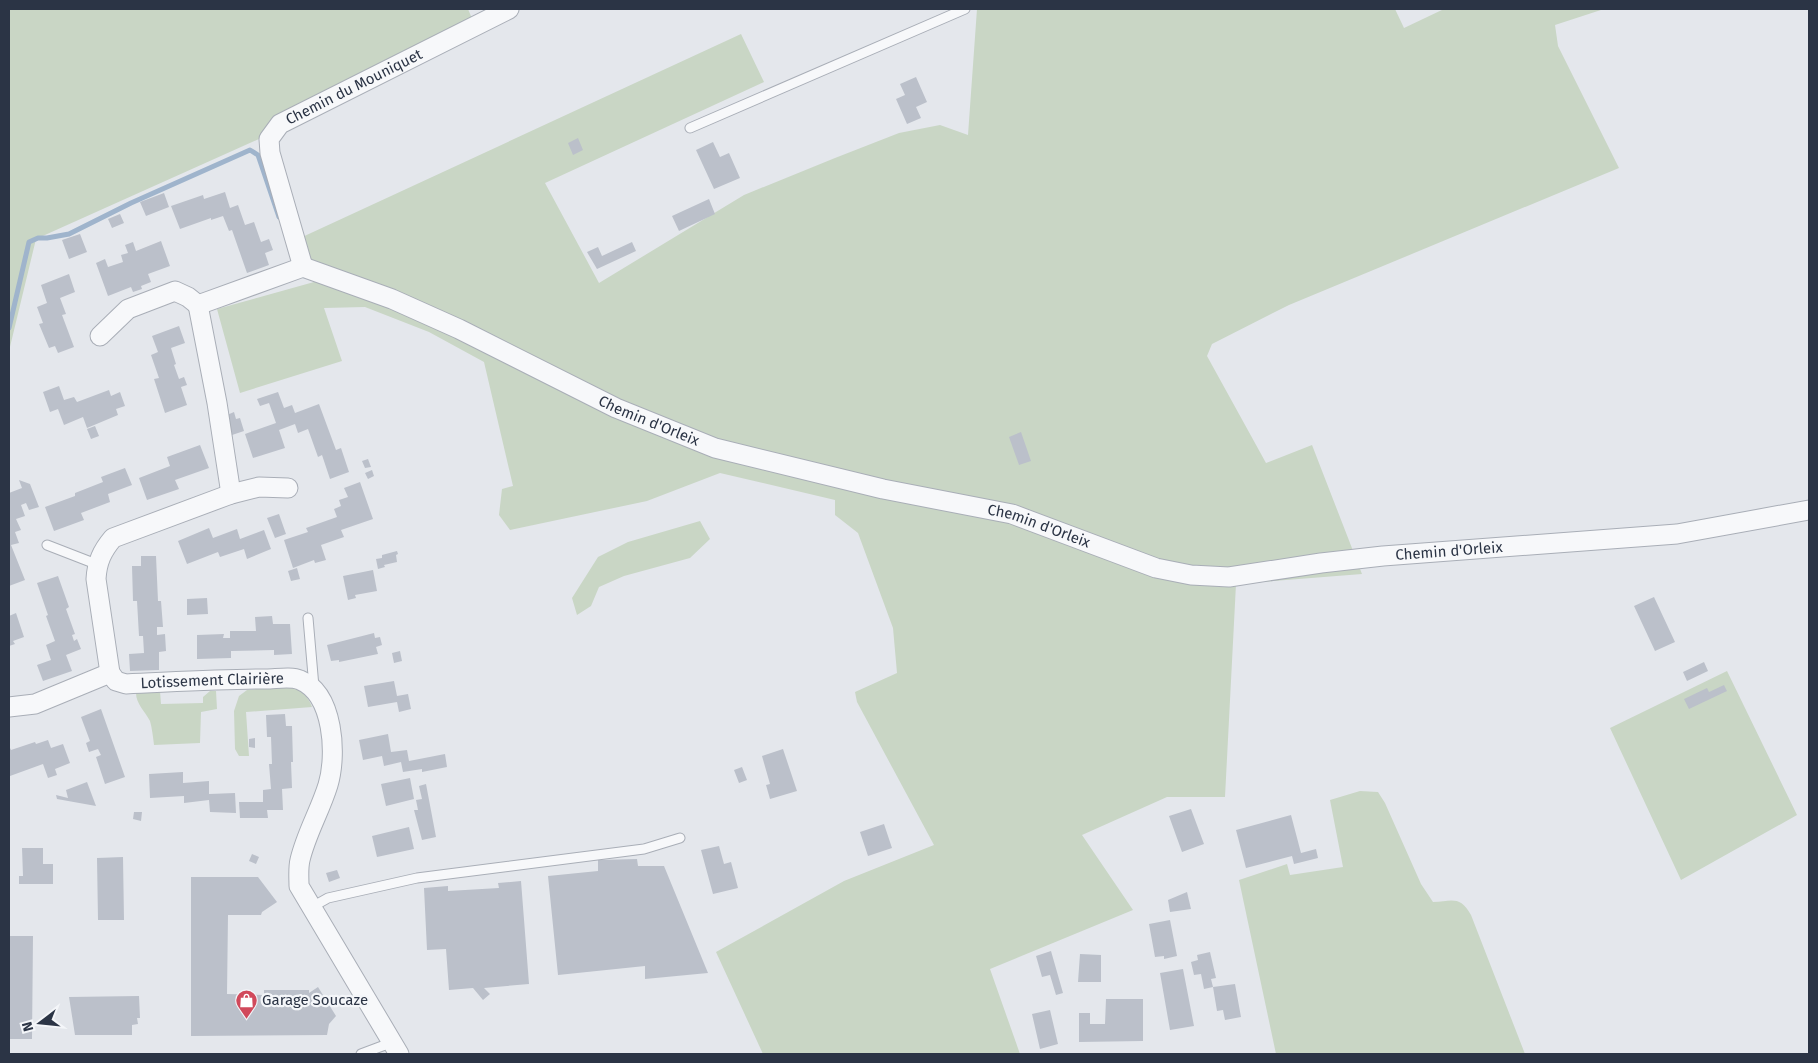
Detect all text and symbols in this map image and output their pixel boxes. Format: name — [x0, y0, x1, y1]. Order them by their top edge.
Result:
street label: Chemin du Mouniquet — [283, 45, 426, 129]
street label: Chemin d'Orleix — [595, 392, 703, 450]
street label: Chemin d'Orleix — [986, 500, 1094, 552]
street label: Chemin d'Orleix — [1395, 538, 1504, 564]
street label: Lotissement Clairière — [140, 669, 284, 692]
shop icon: Garage Soucaze — [234, 988, 258, 1019]
place label: Garage Soucaze — [262, 991, 368, 1009]
north arrow — [15, 998, 65, 1048]
text: N — [19, 1020, 37, 1033]

